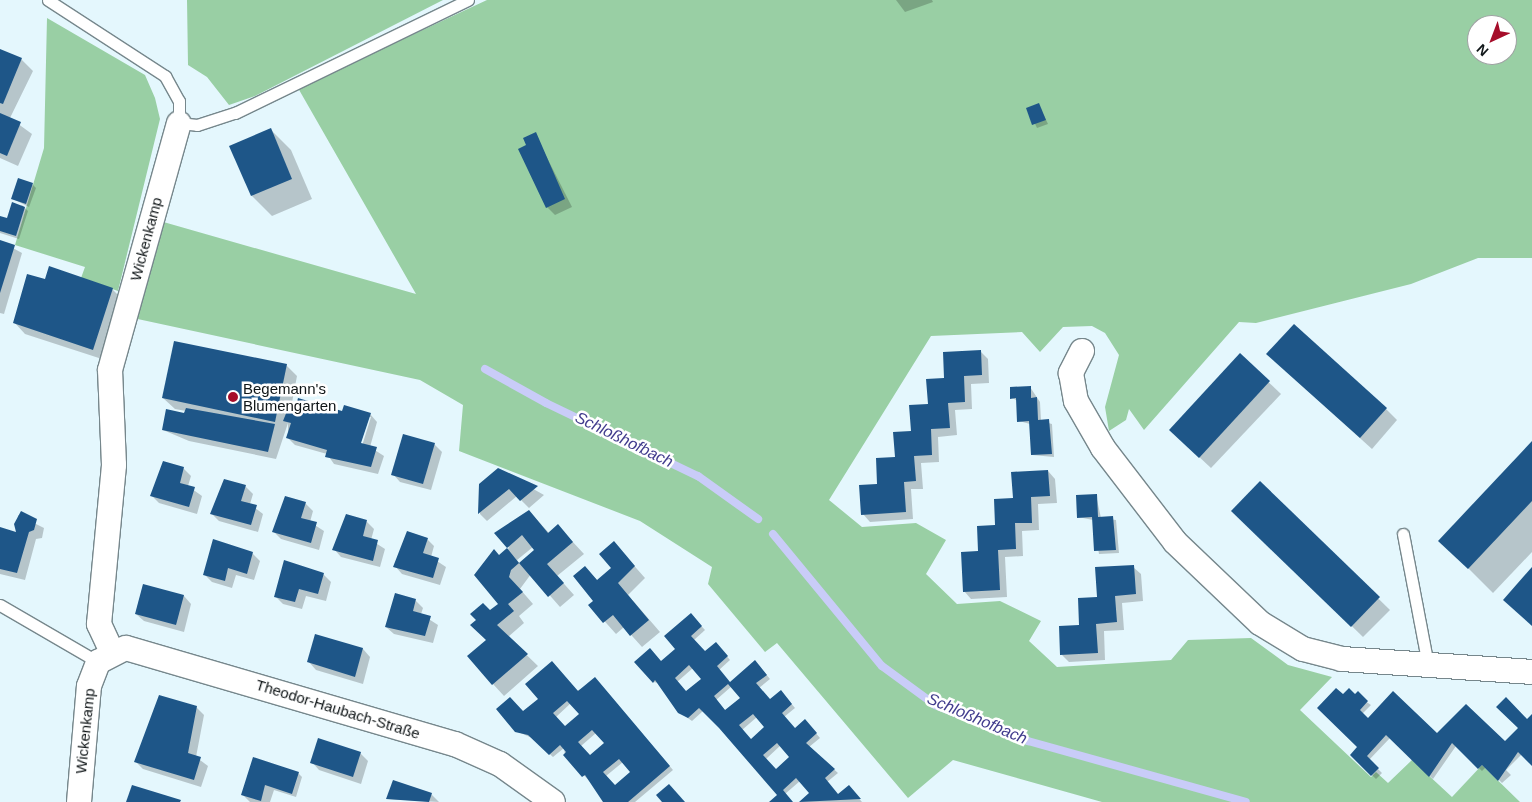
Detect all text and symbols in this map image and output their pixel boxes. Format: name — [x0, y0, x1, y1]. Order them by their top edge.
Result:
north arrow — [1467, 15, 1517, 65]
text: N — [1473, 41, 1492, 60]
street label: Wickenkamp — [126, 195, 166, 283]
place label: Begemann's Blumengarten — [243, 379, 336, 414]
marker: Begemann's Blumengarten — [227, 391, 239, 403]
water label: Schloßhofbach — [572, 408, 676, 472]
street label: Theodor-Haubach-Straße — [254, 675, 422, 743]
street label: Wickenkamp — [72, 687, 98, 775]
water label: Schloßhofbach — [924, 689, 1030, 749]

